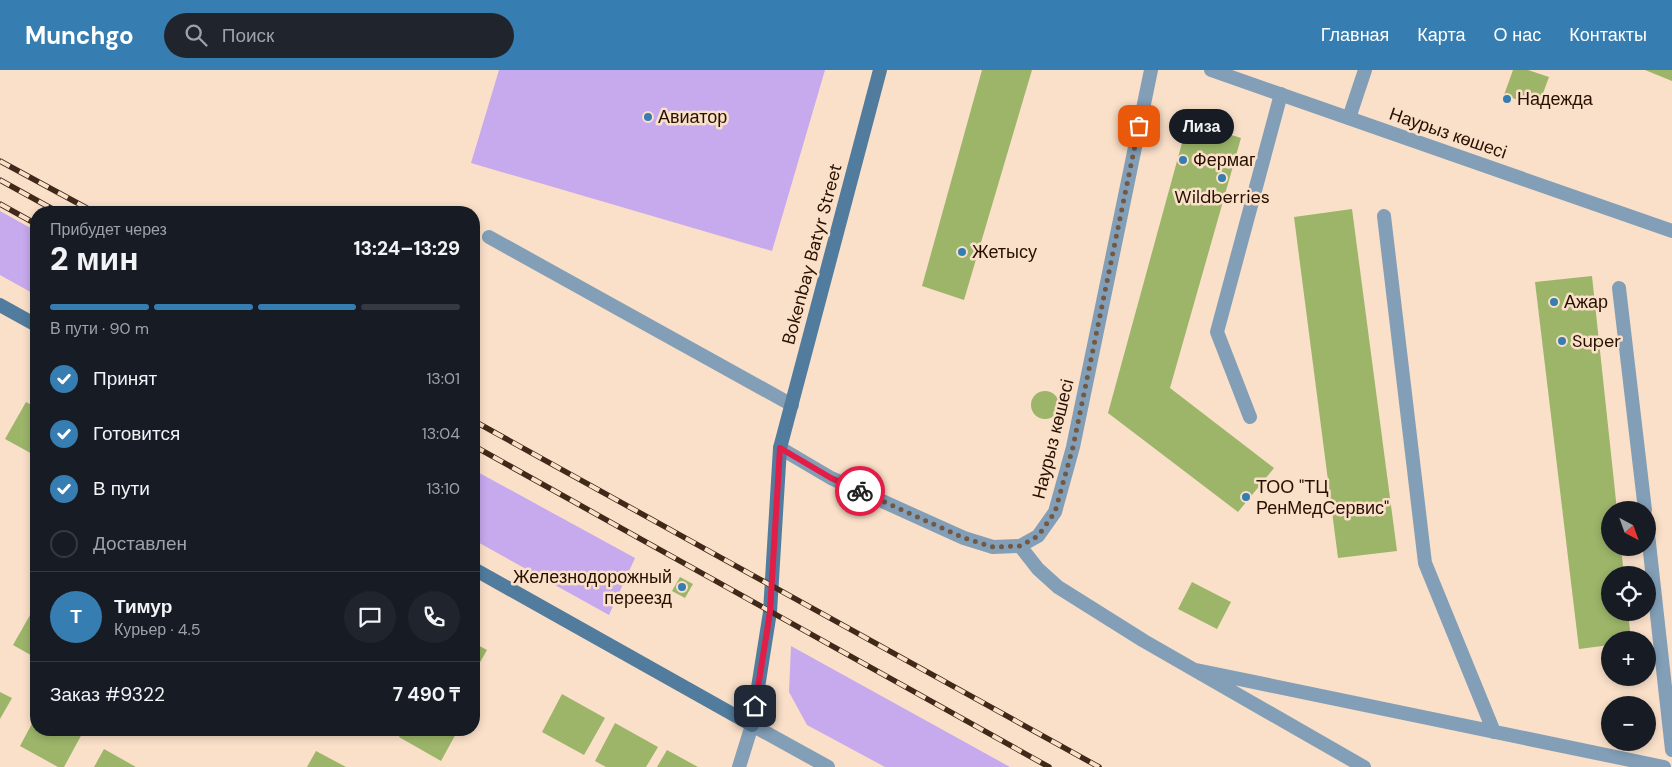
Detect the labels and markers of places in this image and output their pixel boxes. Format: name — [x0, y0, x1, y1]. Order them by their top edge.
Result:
place label: Надежда — [1517, 87, 1594, 111]
marker: Надежда — [1501, 93, 1513, 105]
place label: Авиатор — [658, 105, 727, 129]
pin — [1118, 105, 1160, 147]
callout: Лиза — [1169, 108, 1234, 144]
marker: Авиатор — [642, 111, 654, 123]
place label: Фермаг — [1193, 148, 1256, 172]
marker: Фермаг — [1177, 154, 1189, 166]
marker: Wildberries — [1216, 172, 1228, 184]
place label: Wildberries — [1174, 185, 1270, 209]
place label: Жетысу — [972, 240, 1037, 264]
marker: Жетысу — [956, 246, 968, 258]
place label: Ажар — [1564, 290, 1608, 314]
marker: Ажар — [1548, 296, 1560, 308]
place label: Super — [1572, 329, 1621, 353]
marker: Super — [1556, 335, 1568, 347]
place label: ТОО "ТЦ РенМедСервис" — [1256, 475, 1389, 520]
marker: ТОО "ТЦ РенМедСервис" — [1240, 491, 1252, 503]
place label: Железнодорожный переезд — [513, 565, 672, 610]
marker: Железнодорожный переезд — [676, 581, 688, 593]
pin — [734, 685, 776, 727]

